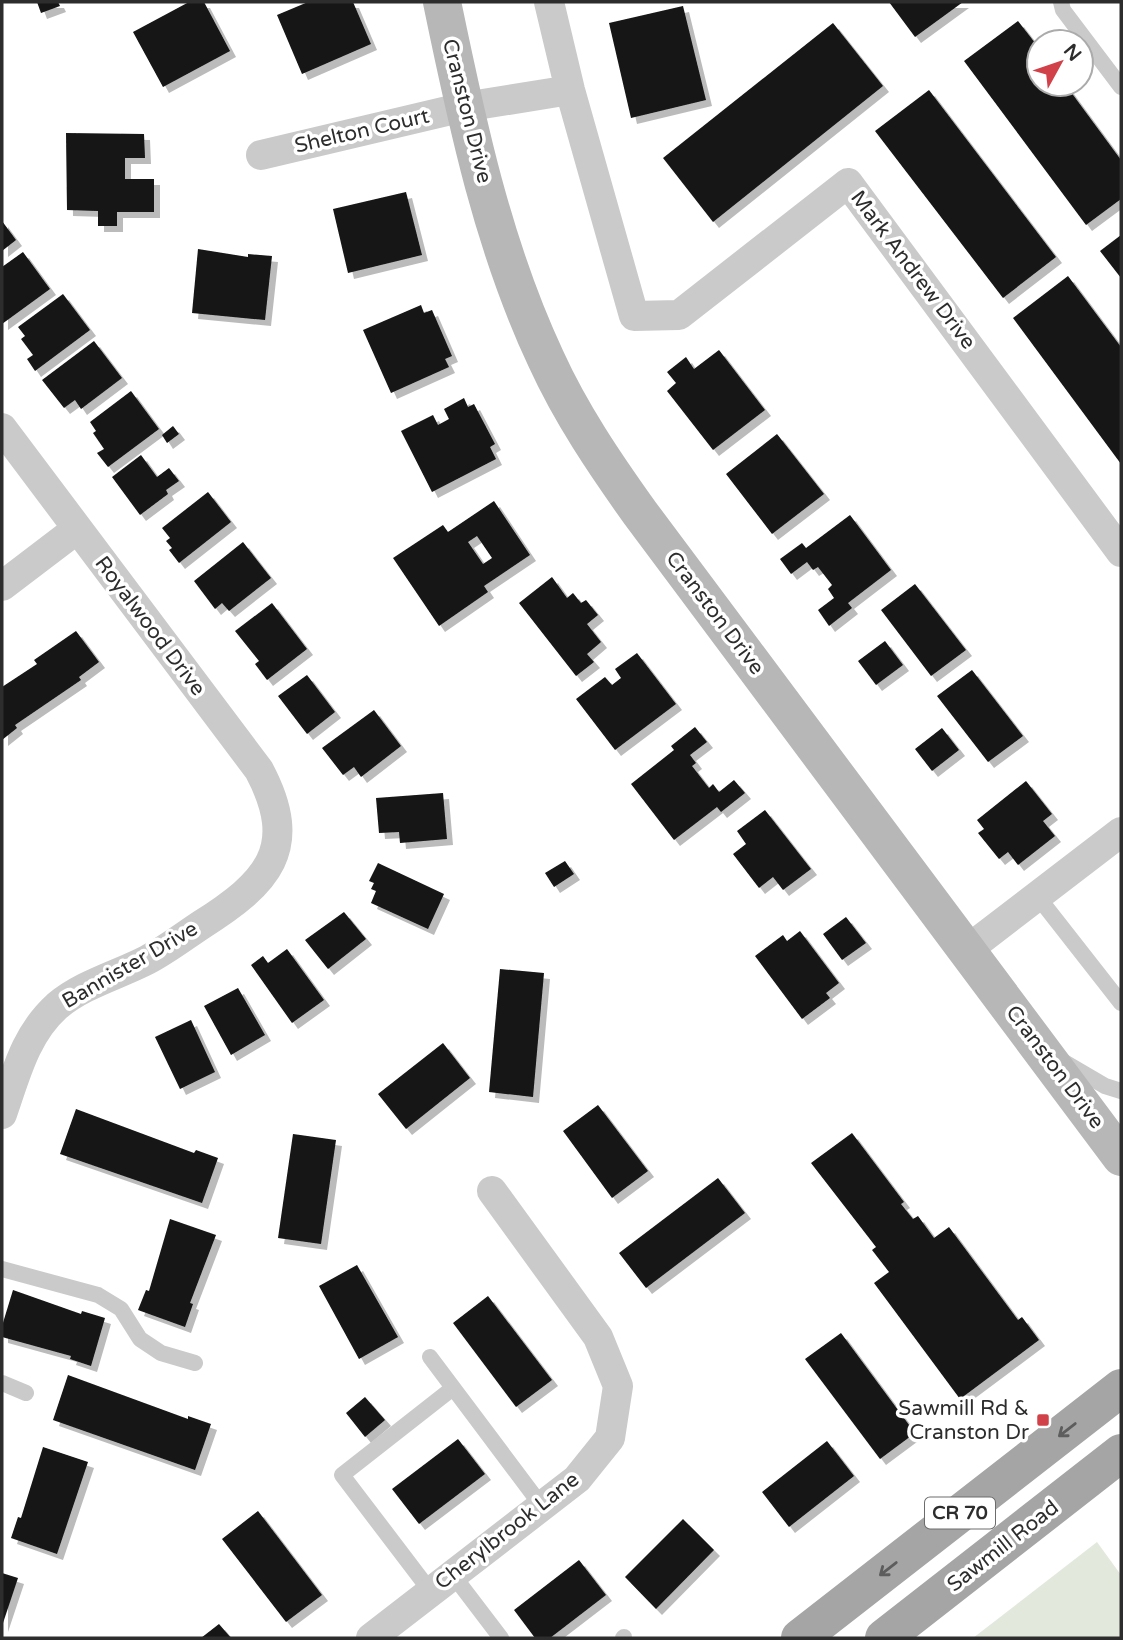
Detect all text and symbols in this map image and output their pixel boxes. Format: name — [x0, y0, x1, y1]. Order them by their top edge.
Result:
north arrow — [1025, 28, 1095, 98]
street label: Cranston Drive — [437, 36, 497, 186]
text: N — [1059, 40, 1086, 66]
street label: Shelton Court — [292, 103, 432, 159]
street label: Mark Andrew Drive — [845, 186, 981, 354]
street label: Cranston Drive — [661, 546, 769, 680]
street label: Royalwood Drive — [89, 551, 211, 701]
street label: Bannister Drive — [58, 916, 202, 1014]
street label: Cranston Drive — [1001, 1000, 1109, 1134]
place label: Sawmill Rd & Cranston Dr — [898, 1396, 1029, 1445]
marker: Sawmill Rd & Cranston Dr — [1035, 1412, 1051, 1428]
one-way arrow — [1059, 1422, 1077, 1437]
street label: Cherylbrook Lane — [430, 1467, 584, 1595]
street label: Sawmill Road — [942, 1495, 1064, 1597]
road number: CR 70 — [925, 1498, 995, 1528]
one-way arrow — [879, 1562, 897, 1577]

